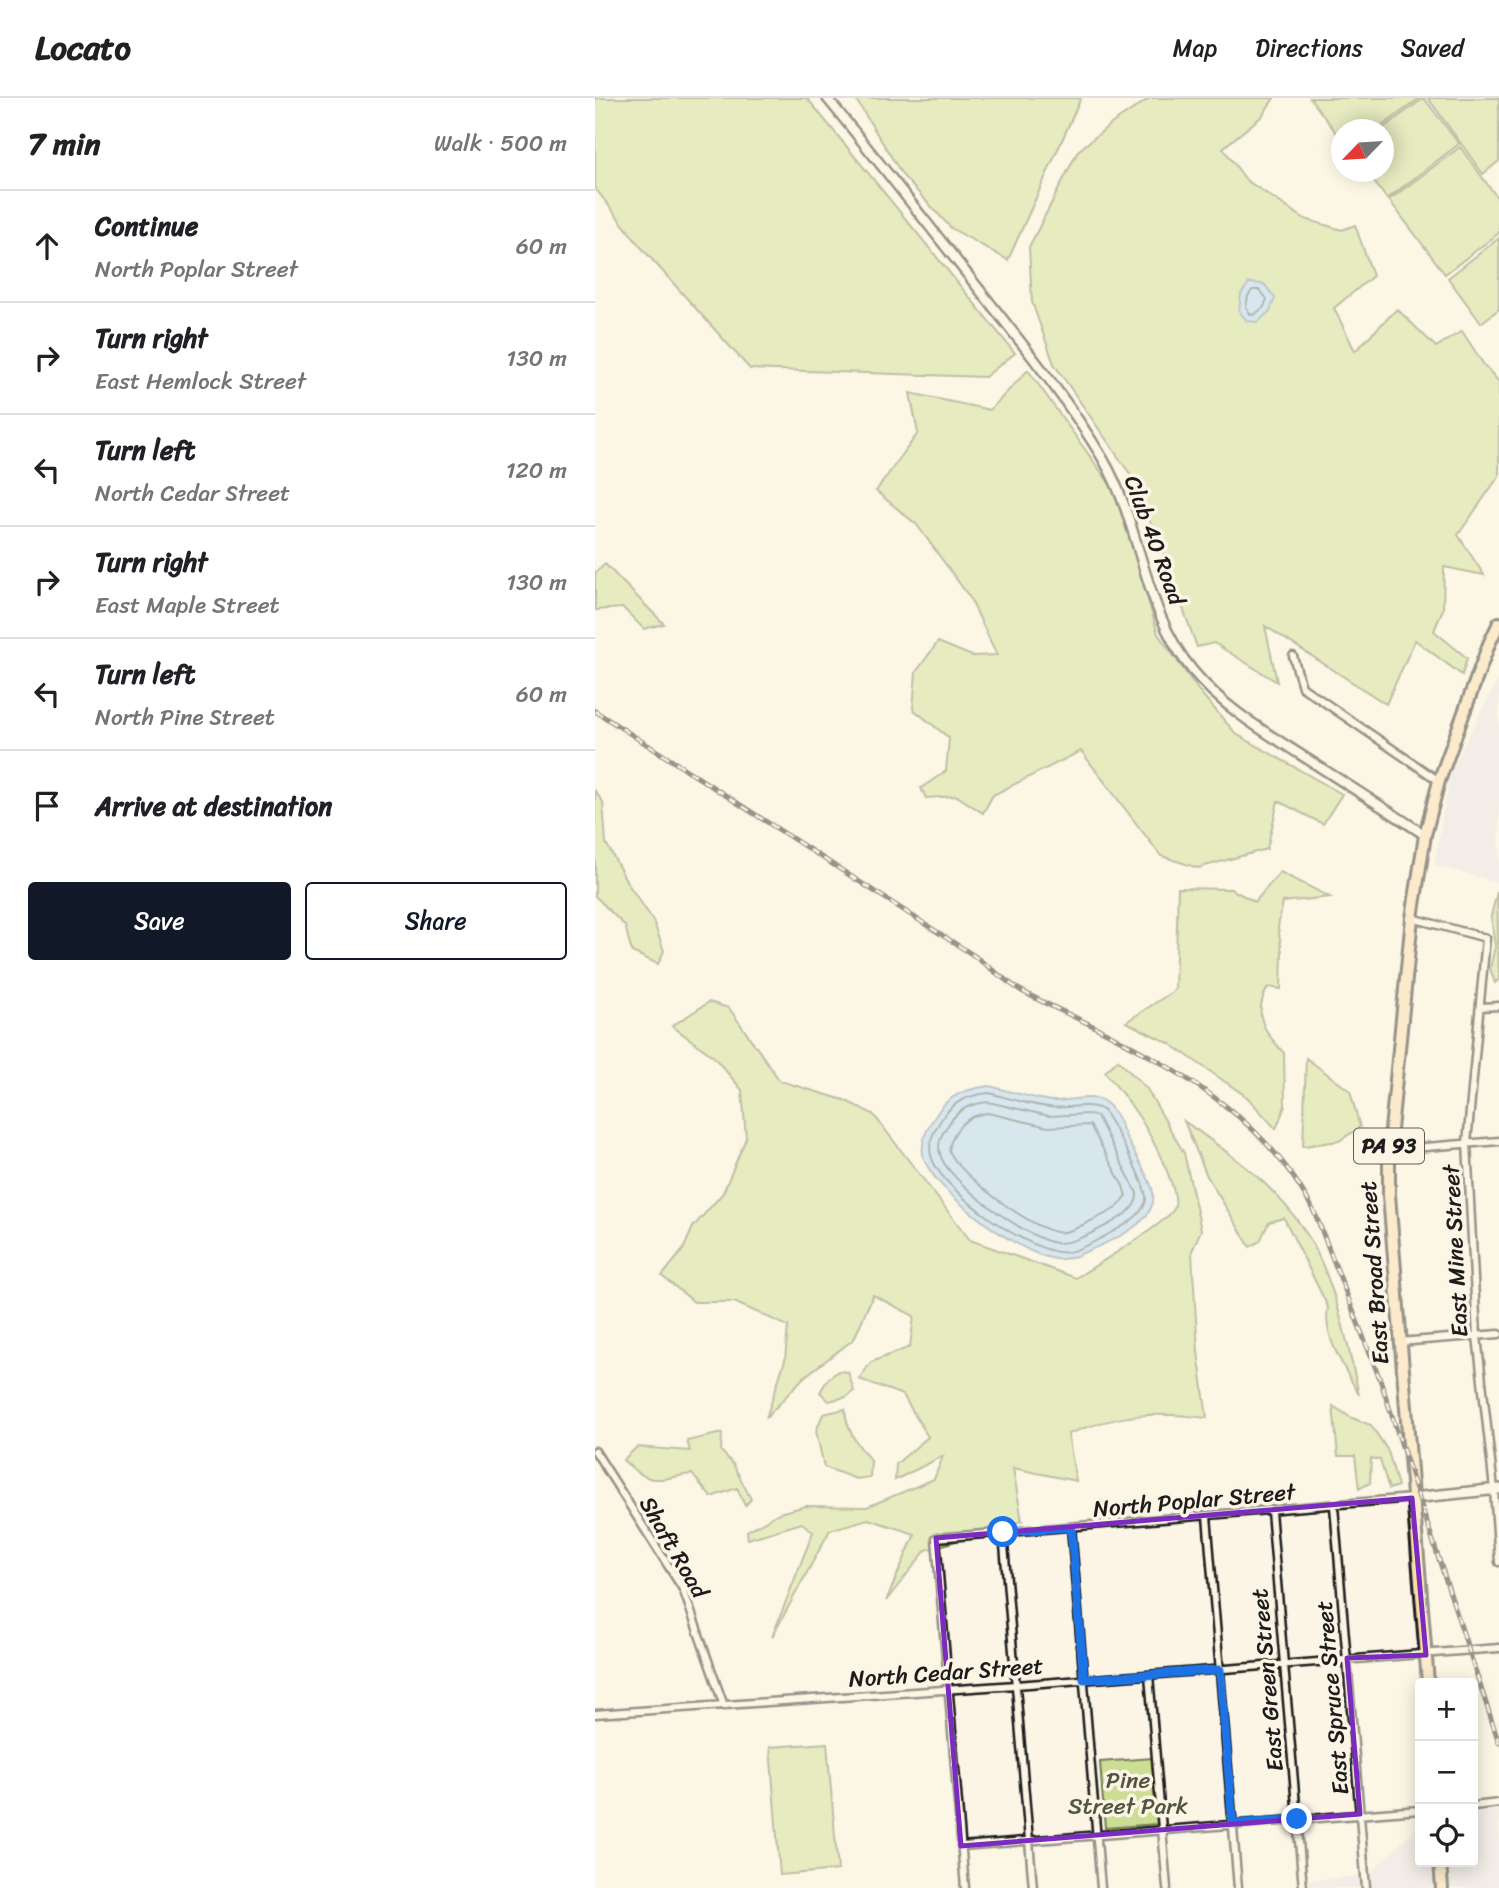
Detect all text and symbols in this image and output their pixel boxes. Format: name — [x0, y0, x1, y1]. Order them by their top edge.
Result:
text: Locato — [35, 19, 131, 77]
text: Map — [1173, 27, 1217, 69]
text: Directions — [1255, 27, 1363, 69]
text: Saved — [1401, 27, 1464, 69]
text: 7 min — [28, 117, 100, 171]
north arrow — [1331, 119, 1394, 182]
text: Walk · 500 m — [434, 123, 567, 164]
text: Continue — [95, 203, 198, 249]
text: 60 m — [516, 226, 567, 267]
icon: ahead — [28, 227, 66, 265]
text: North Poplar Street — [95, 249, 298, 290]
text: Turn right — [95, 315, 208, 361]
text: 130 m — [506, 338, 567, 379]
icon: right — [28, 339, 66, 377]
text: East Hemlock Street — [95, 361, 306, 402]
text: Turn left — [95, 427, 195, 473]
text: 120 m — [506, 450, 567, 491]
icon: left — [28, 451, 66, 489]
street label: Club 40 Road — [1112, 469, 1198, 613]
text: North Cedar Street — [95, 473, 290, 514]
text: Turn right — [95, 539, 208, 585]
text: 130 m — [506, 562, 567, 603]
icon: right — [28, 563, 66, 601]
text: East Maple Street — [95, 585, 280, 626]
text: Turn left — [95, 651, 195, 697]
text: 60 m — [516, 674, 567, 715]
icon: left — [28, 675, 66, 713]
text: North Pine Street — [95, 697, 275, 738]
text: Arrive at destination — [95, 783, 332, 829]
icon: arrive — [28, 787, 66, 825]
button: Save — [28, 882, 291, 960]
button: Share — [305, 882, 567, 960]
road number: PA 93 — [1354, 1128, 1424, 1164]
street label: East Mine Street — [1430, 1162, 1480, 1338]
street label: East Broad Street — [1348, 1180, 1401, 1366]
street label: North Poplar Street — [1091, 1471, 1299, 1530]
street label: Shaft Road — [628, 1488, 720, 1608]
route start — [987, 1516, 1018, 1547]
street label: East Green Street — [1239, 1587, 1296, 1773]
street label: East Spruce Street — [1304, 1599, 1361, 1797]
street label: North Cedar Street — [847, 1645, 1045, 1700]
map controls — [1415, 1678, 1478, 1867]
button: + — [1415, 1678, 1478, 1741]
button: − — [1415, 1741, 1478, 1804]
park label: Pine Street Park — [1068, 1760, 1188, 1827]
route end — [1281, 1803, 1312, 1834]
button: locate — [1415, 1804, 1478, 1867]

